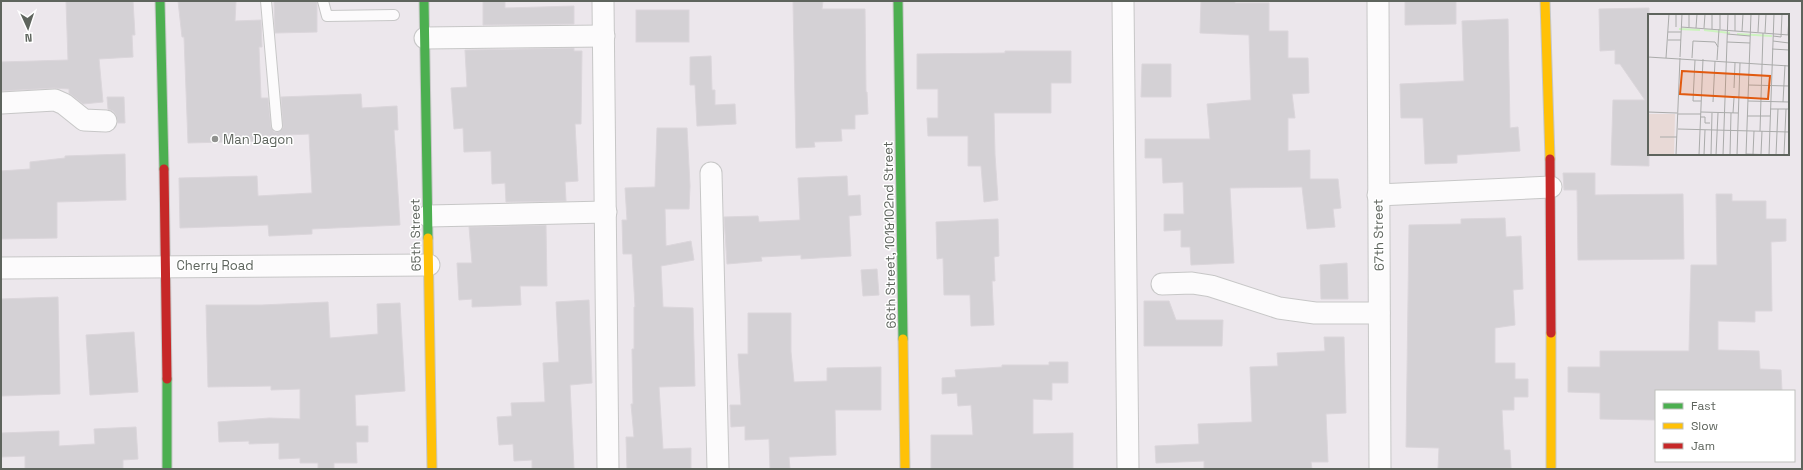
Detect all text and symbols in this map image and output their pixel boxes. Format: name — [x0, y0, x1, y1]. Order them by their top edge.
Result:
north arrow — [8, 8, 48, 48]
inset map — [1648, 14, 1789, 155]
text: N — [24, 31, 33, 45]
place label: Man Dagon — [223, 131, 293, 148]
marker: Man Dagon — [210, 134, 220, 144]
street label: 66th Street, 101&102nd Street — [879, 141, 900, 329]
street label: 65th Street — [406, 198, 425, 272]
street label: 67th Street — [1369, 199, 1388, 271]
street label: Cherry Road — [176, 257, 254, 274]
legend — [1655, 390, 1795, 462]
text: Fast — [1691, 398, 1716, 414]
text: Slow — [1691, 418, 1718, 434]
text: Jam — [1691, 438, 1715, 454]

